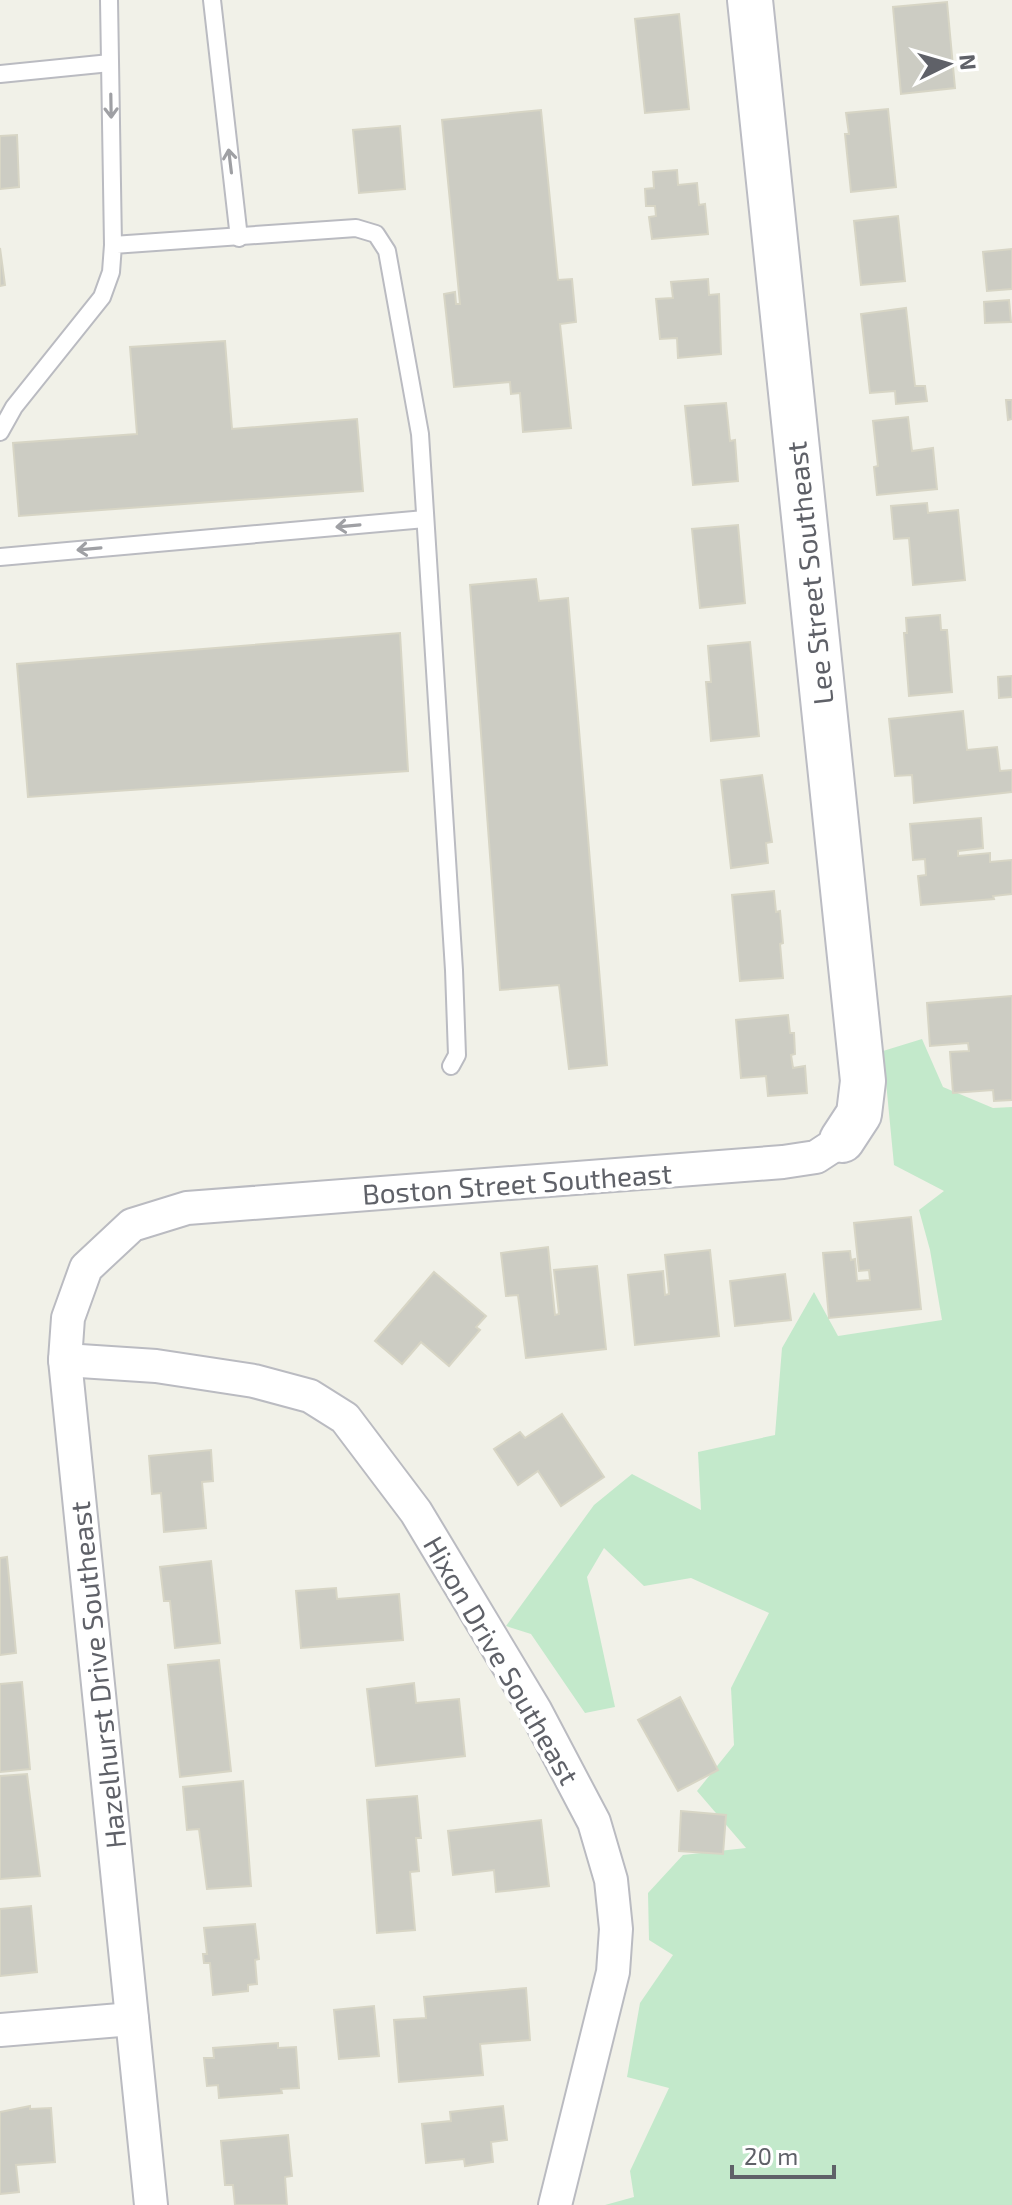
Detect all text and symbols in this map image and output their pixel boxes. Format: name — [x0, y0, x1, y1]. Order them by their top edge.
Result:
north arrow — [908, 24, 988, 104]
text: N — [955, 53, 983, 71]
one-way arrow — [103, 92, 118, 119]
one-way arrow — [222, 148, 237, 174]
street label: Lee Street Southeast — [778, 440, 840, 706]
one-way arrow — [335, 519, 361, 534]
one-way arrow — [76, 542, 102, 557]
street label: Boston Street Southeast — [361, 1155, 673, 1211]
street label: Hazelhurst Drive Southeast — [62, 1500, 132, 1850]
street label: Hixon Drive Southeast — [417, 1530, 587, 1790]
scale bar — [732, 2129, 834, 2179]
text: 20 m — [744, 2141, 798, 2170]

